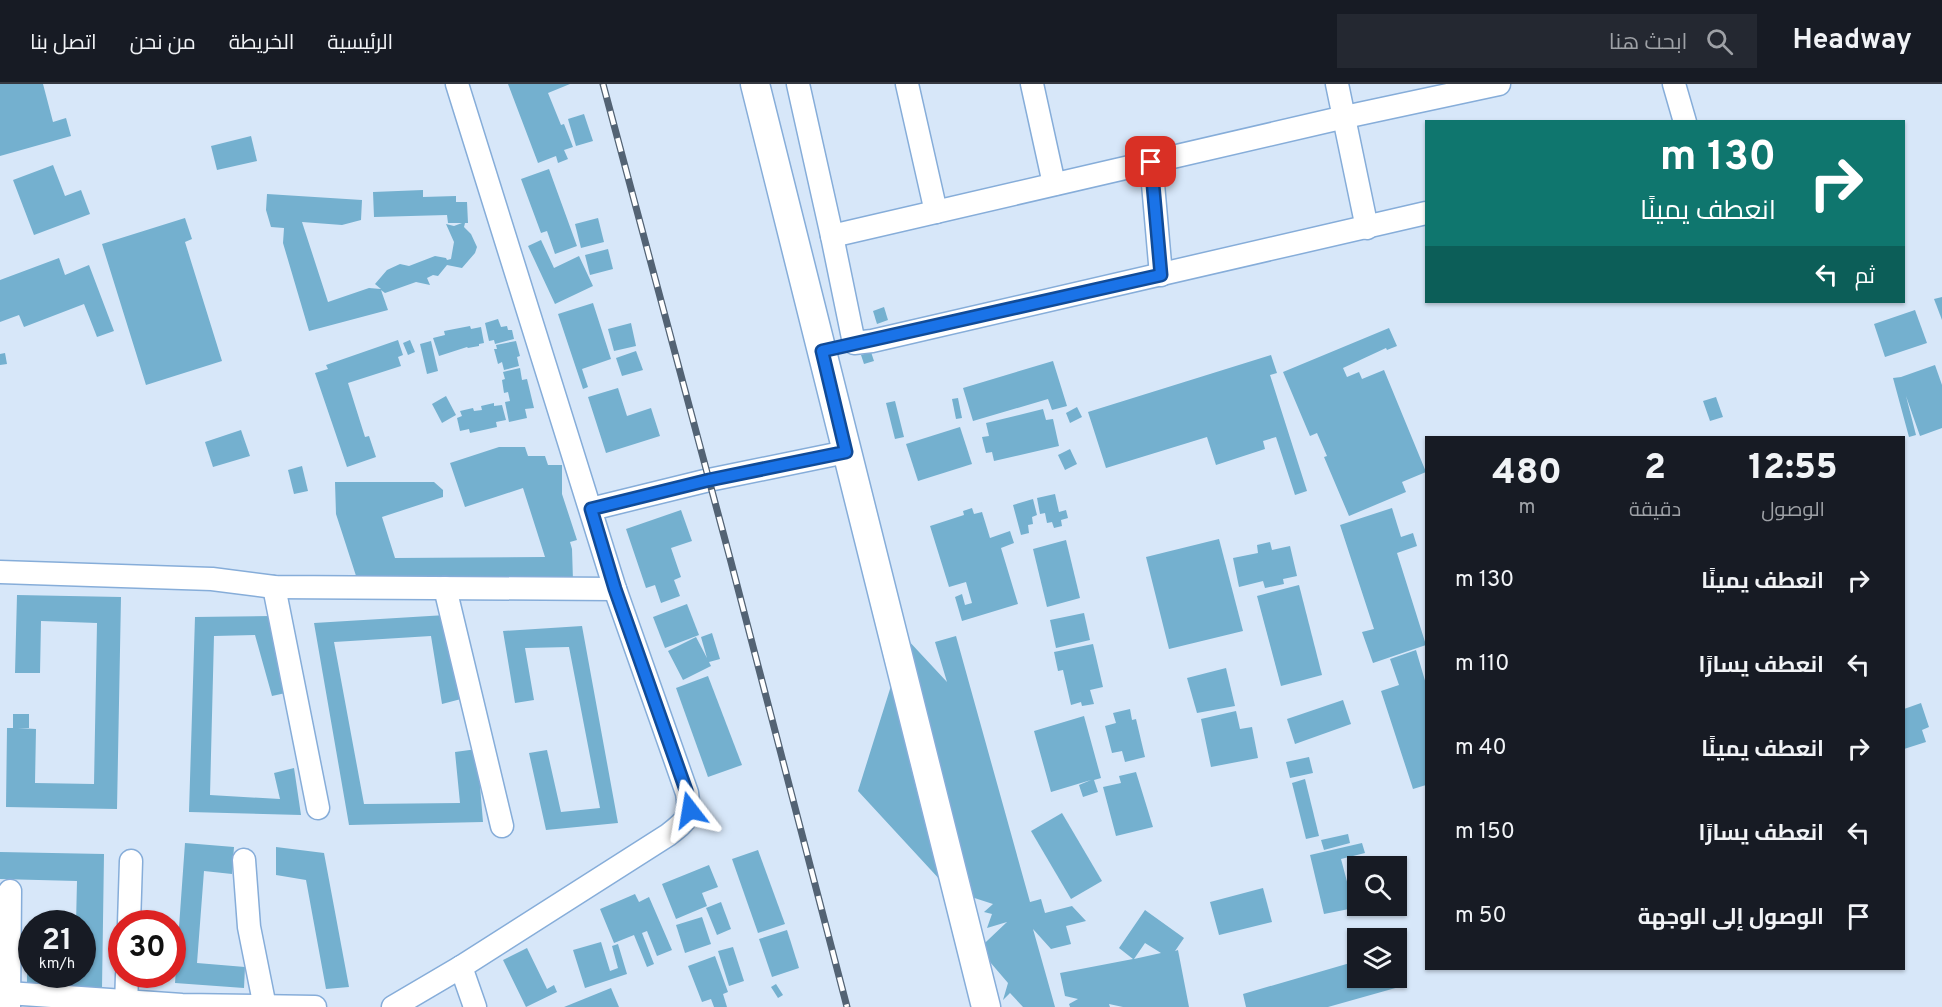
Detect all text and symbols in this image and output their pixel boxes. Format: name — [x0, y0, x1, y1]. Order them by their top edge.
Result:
search box — [1337, 14, 1757, 68]
text: Headway — [1793, 23, 1912, 59]
icon: search — [1703, 25, 1736, 58]
text: اتصل بنا — [30, 30, 97, 57]
text: من نحن — [130, 30, 196, 57]
text: الخريطة — [229, 30, 294, 57]
text: الرئيسية — [327, 30, 393, 57]
text: ابحث هنا — [1609, 30, 1688, 57]
text: 130 m — [1660, 132, 1776, 185]
pin — [1125, 136, 1176, 187]
icon: right — [1797, 144, 1875, 222]
icon: arrive — [1134, 145, 1167, 178]
text: انعطف يمينًا — [1640, 195, 1776, 229]
icon: left — [1810, 258, 1843, 291]
text: ثم — [1855, 264, 1875, 291]
text: 2 — [1644, 446, 1666, 492]
text: 12:55 — [1748, 446, 1838, 492]
text: 480 — [1492, 451, 1562, 497]
text: m — [1519, 495, 1536, 521]
text: دقيقة — [1629, 498, 1681, 524]
text: الوصول — [1761, 498, 1825, 524]
icon: right — [1842, 564, 1875, 597]
text: 130 m — [1455, 567, 1514, 594]
text: انعطف يمينًا — [1701, 569, 1824, 596]
icon: left — [1842, 648, 1875, 681]
text: 110 m — [1455, 651, 1509, 678]
text: انعطف يسارًا — [1699, 653, 1824, 680]
icon: right — [1842, 732, 1875, 765]
text: 40 m — [1455, 735, 1507, 762]
text: انعطف يمينًا — [1701, 737, 1824, 764]
position arrow — [658, 778, 722, 842]
icon: left — [1842, 816, 1875, 849]
text: 150 m — [1455, 819, 1515, 846]
text: انعطف يسارًا — [1699, 821, 1824, 848]
map controls — [1347, 856, 1407, 988]
button: search — [1347, 856, 1407, 916]
icon: arrive — [1842, 900, 1875, 933]
text: 50 m — [1455, 903, 1507, 930]
text: الوصول إلى الوجهة — [1638, 905, 1824, 932]
speed limit sign: 30 — [108, 910, 186, 988]
text: 21 — [42, 923, 72, 960]
button: layers — [1347, 928, 1407, 988]
text: km/h — [39, 955, 75, 974]

